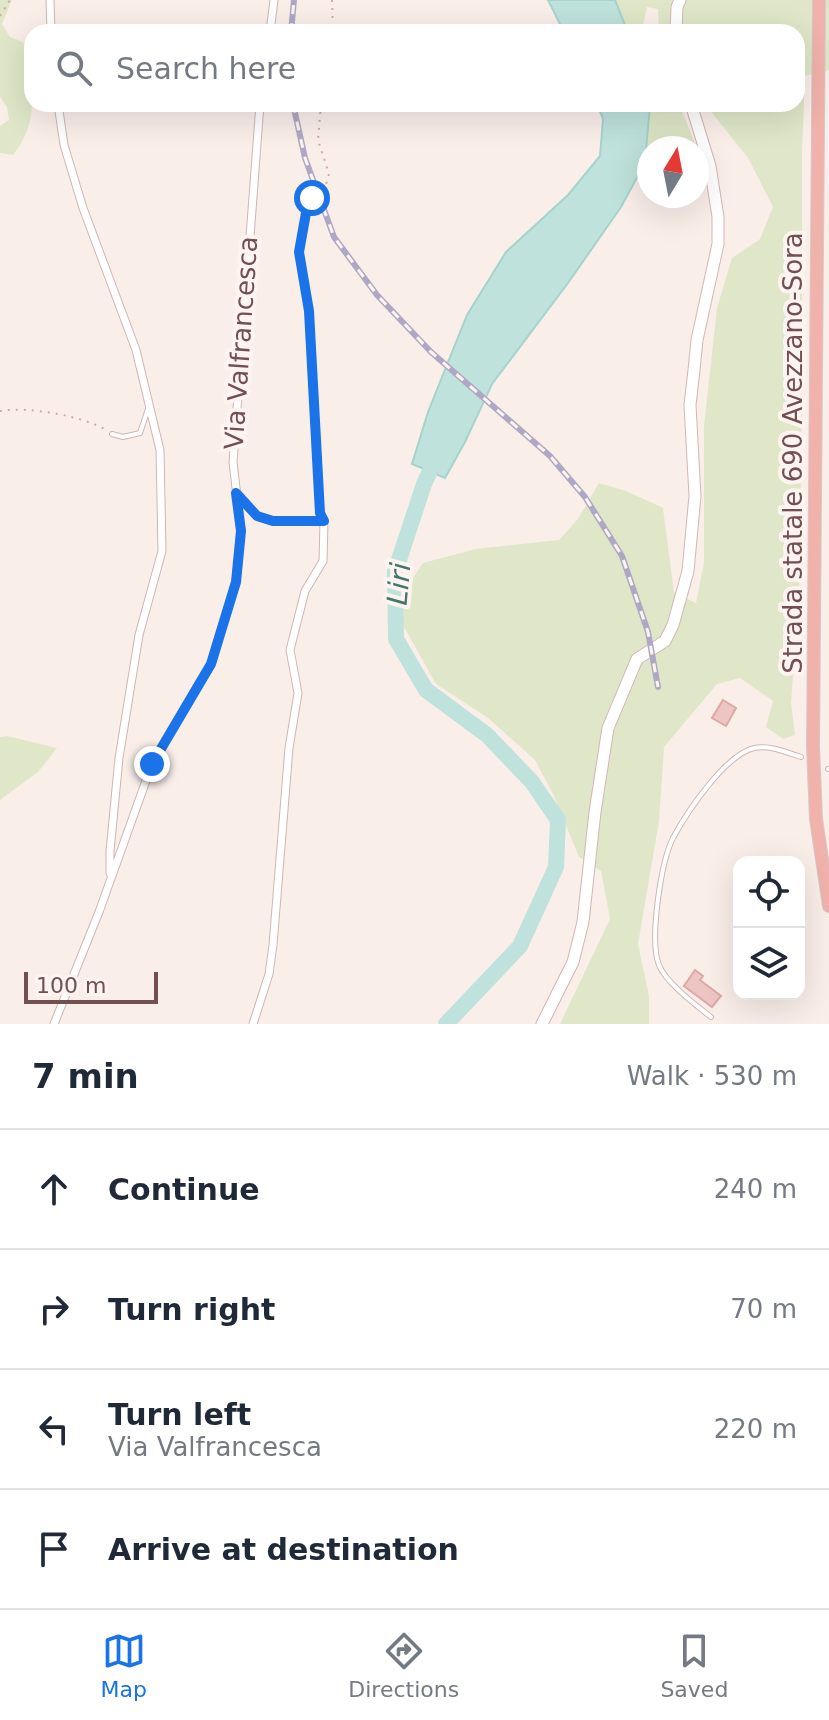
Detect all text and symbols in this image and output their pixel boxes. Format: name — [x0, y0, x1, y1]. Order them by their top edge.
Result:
search box — [24, 24, 805, 112]
icon: search — [52, 46, 96, 90]
text: Search here — [116, 51, 296, 86]
north arrow — [637, 136, 709, 208]
route start — [294, 180, 330, 216]
street label: Strada statale 690 Avezzano-Sora — [778, 232, 808, 674]
street label: Via Valfrancesca — [219, 235, 263, 451]
water label: Liri — [381, 561, 417, 607]
route end — [134, 746, 170, 782]
map controls — [733, 856, 805, 1000]
button: locate — [733, 856, 805, 928]
button: layers — [733, 928, 805, 1000]
scale bar — [24, 968, 158, 1004]
text: 100 m — [36, 973, 106, 998]
text: 7 min — [32, 1056, 139, 1096]
text: Walk · 530 m — [627, 1061, 797, 1091]
icon: ahead — [32, 1167, 76, 1211]
text: Continue — [108, 1172, 260, 1207]
text: 240 m — [714, 1174, 797, 1204]
icon: right — [32, 1287, 76, 1331]
text: Turn right — [108, 1292, 275, 1327]
text: 70 m — [730, 1294, 797, 1324]
text: Turn left — [108, 1397, 251, 1432]
icon: left — [32, 1407, 76, 1451]
text: 220 m — [714, 1414, 797, 1444]
text: Via Valfrancesca — [108, 1432, 322, 1462]
icon: arrive — [32, 1527, 76, 1571]
text: Arrive at destination — [108, 1532, 459, 1567]
tab: Map — [101, 1629, 147, 1702]
tab: Directions — [348, 1629, 459, 1702]
tab: Saved — [660, 1629, 728, 1702]

